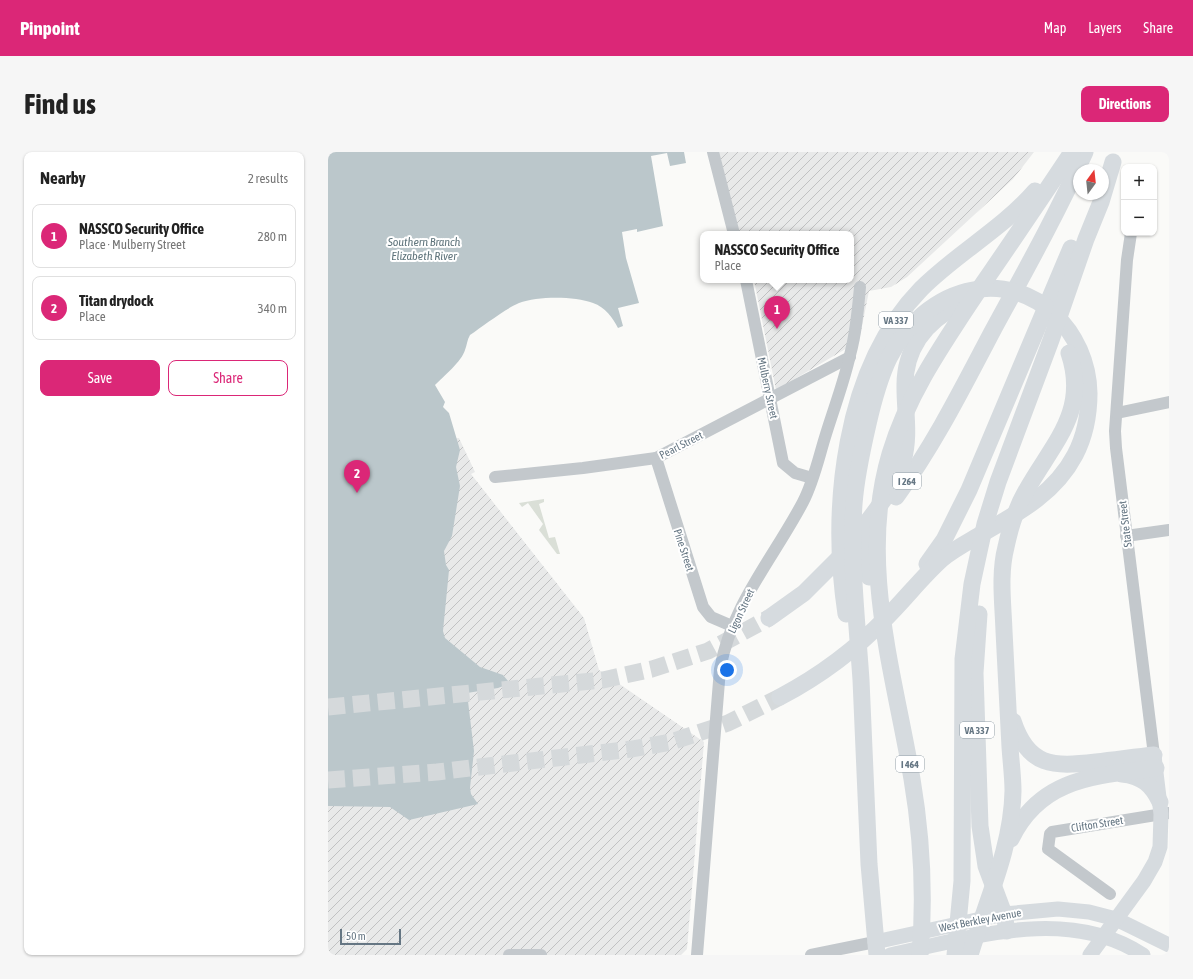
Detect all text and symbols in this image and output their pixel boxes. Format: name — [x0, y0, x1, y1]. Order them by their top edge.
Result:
text: Pinpoint — [20, 17, 80, 39]
text: Map — [1044, 20, 1066, 36]
text: Layers — [1088, 20, 1121, 36]
text: Share — [1143, 20, 1173, 36]
button: Directions — [1081, 86, 1169, 122]
text: Find us — [24, 88, 96, 120]
north arrow — [1073, 164, 1109, 200]
map controls — [1121, 164, 1157, 236]
button: + — [1121, 164, 1157, 200]
text: Nearby — [40, 168, 86, 188]
text: 2 results — [248, 171, 288, 186]
button: − — [1121, 200, 1157, 236]
text: NASSCO Security Office — [79, 220, 204, 237]
text: 1 — [51, 229, 57, 244]
text: 280 m — [258, 229, 287, 244]
popup — [700, 231, 854, 283]
water label: Southern Branch Elizabeth River — [387, 235, 461, 263]
text: Place · Mulberry Street — [79, 237, 186, 252]
text: NASSCO Security Office — [714, 241, 840, 258]
text: Place — [714, 258, 741, 273]
text: Titan drydock — [79, 292, 153, 309]
pin: 1 — [764, 296, 790, 329]
text: 2 — [51, 301, 57, 316]
text: 340 m — [258, 301, 287, 316]
text: Place — [79, 309, 106, 324]
road number: VA 337 — [879, 312, 913, 328]
street label: Mulberry Street — [756, 356, 780, 420]
button: Save — [40, 360, 160, 396]
button: Share — [168, 360, 288, 396]
street label: Pearl Street — [657, 429, 705, 461]
pin: 2 — [344, 460, 370, 493]
road number: I 264 — [893, 473, 921, 489]
street label: State Street — [1116, 500, 1134, 548]
street label: Pine Street — [672, 527, 696, 573]
street label: Ligon Street — [726, 587, 756, 635]
your location — [717, 660, 737, 680]
road number: VA 337 — [960, 722, 994, 738]
road number: I 464 — [896, 756, 924, 772]
street label: Clifton Street — [1070, 814, 1124, 834]
street label: West Berkley Avenue — [938, 906, 1022, 934]
scale bar — [340, 927, 401, 946]
text: 50 m — [346, 930, 366, 942]

